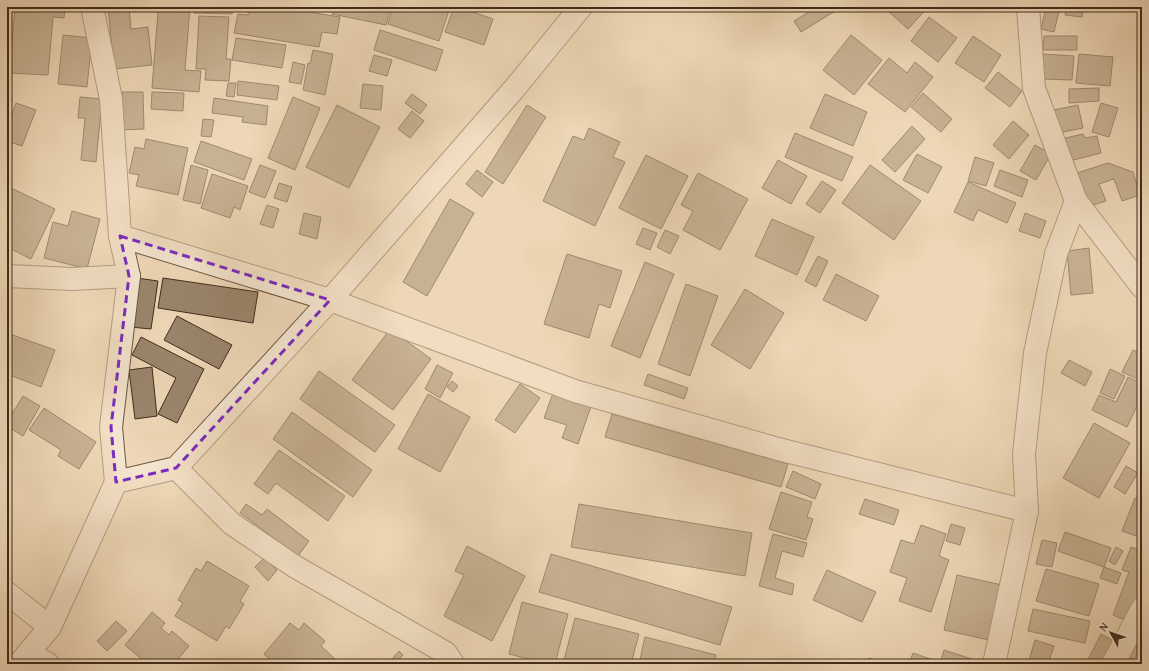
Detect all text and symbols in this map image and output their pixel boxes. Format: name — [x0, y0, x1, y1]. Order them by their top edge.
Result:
north arrow — [1091, 613, 1131, 653]
text: N — [1095, 618, 1112, 635]

